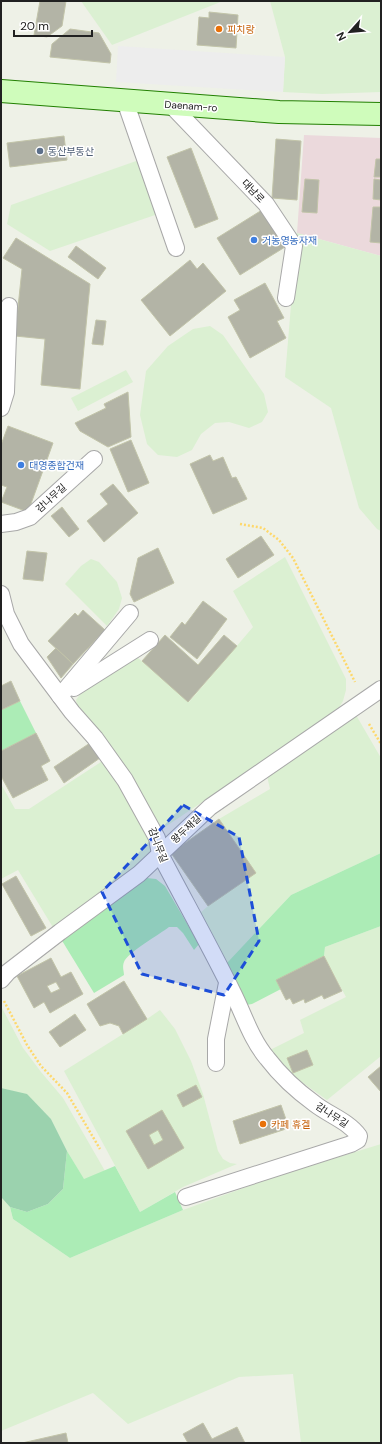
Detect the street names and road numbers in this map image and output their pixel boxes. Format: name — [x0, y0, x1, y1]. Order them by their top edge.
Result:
street label: Daenam-ro — [164, 98, 218, 114]
street label: 대남로 — [239, 177, 267, 205]
street label: 감나무길 — [33, 481, 69, 515]
street label: 왕두재길 — [168, 812, 204, 846]
street label: 감나무길 — [145, 825, 171, 865]
street label: 감나무길 — [313, 1100, 351, 1130]

